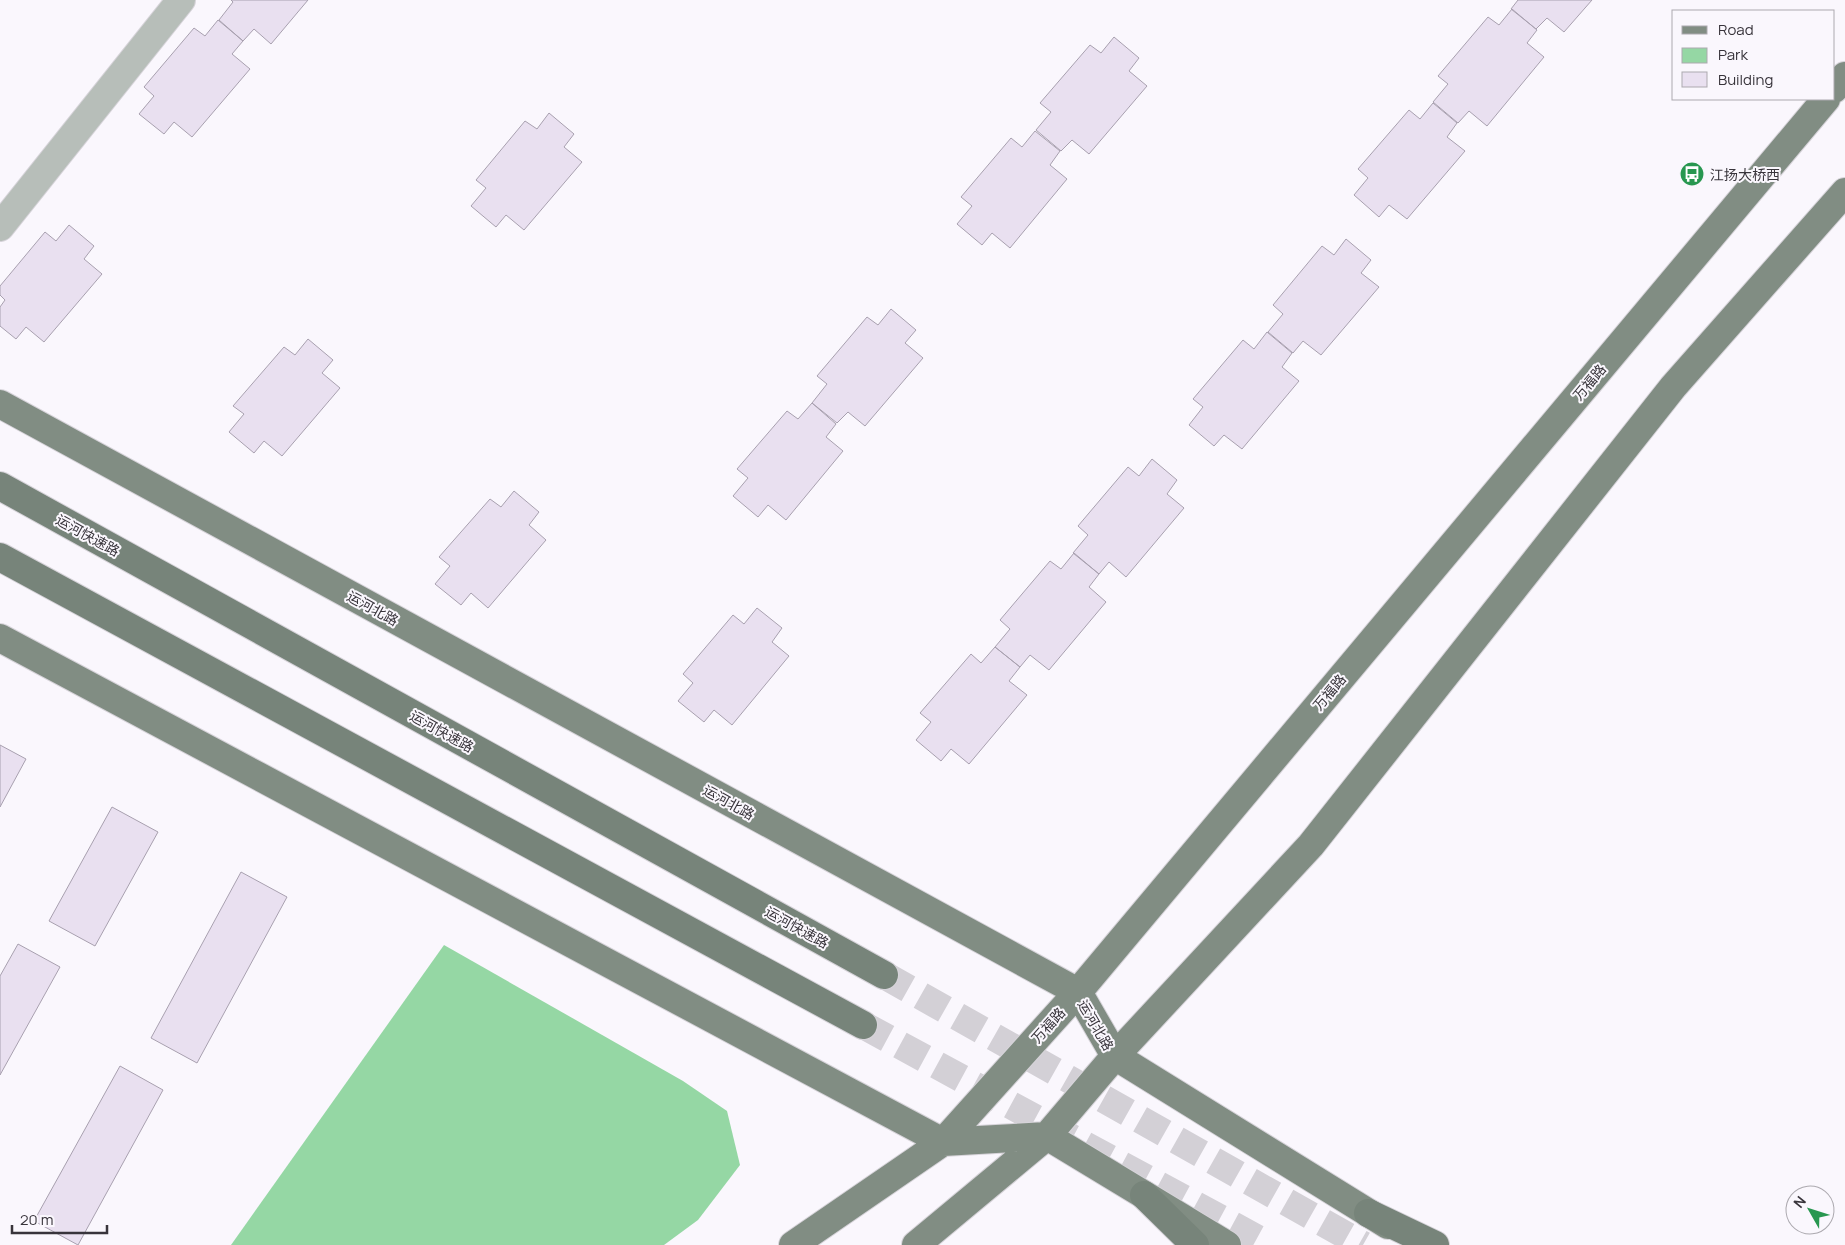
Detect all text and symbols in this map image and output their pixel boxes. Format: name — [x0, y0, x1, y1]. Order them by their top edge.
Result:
legend — [1672, 10, 1835, 100]
text: Road — [1718, 19, 1754, 40]
text: Park — [1718, 44, 1748, 65]
text: Building — [1718, 69, 1773, 90]
bus stop icon: 江扬大桥西 — [1679, 161, 1705, 187]
place label: 江扬大桥西 — [1710, 165, 1780, 184]
street label: 万福路 — [1568, 360, 1610, 404]
street label: 运河快速路 — [53, 510, 123, 560]
street label: 运河北路 — [344, 586, 402, 630]
street label: 万福路 — [1308, 670, 1350, 714]
street label: 运河快速路 — [407, 706, 477, 756]
street label: 运河北路 — [700, 780, 758, 824]
street label: 运河快速路 — [762, 902, 832, 952]
street label: 运河北路 — [1074, 996, 1118, 1054]
street label: 万福路 — [1027, 1003, 1069, 1047]
north arrow — [1785, 1185, 1835, 1235]
text: N — [1789, 1192, 1810, 1211]
scale bar — [12, 1202, 108, 1234]
text: 20 m — [20, 1209, 53, 1230]

